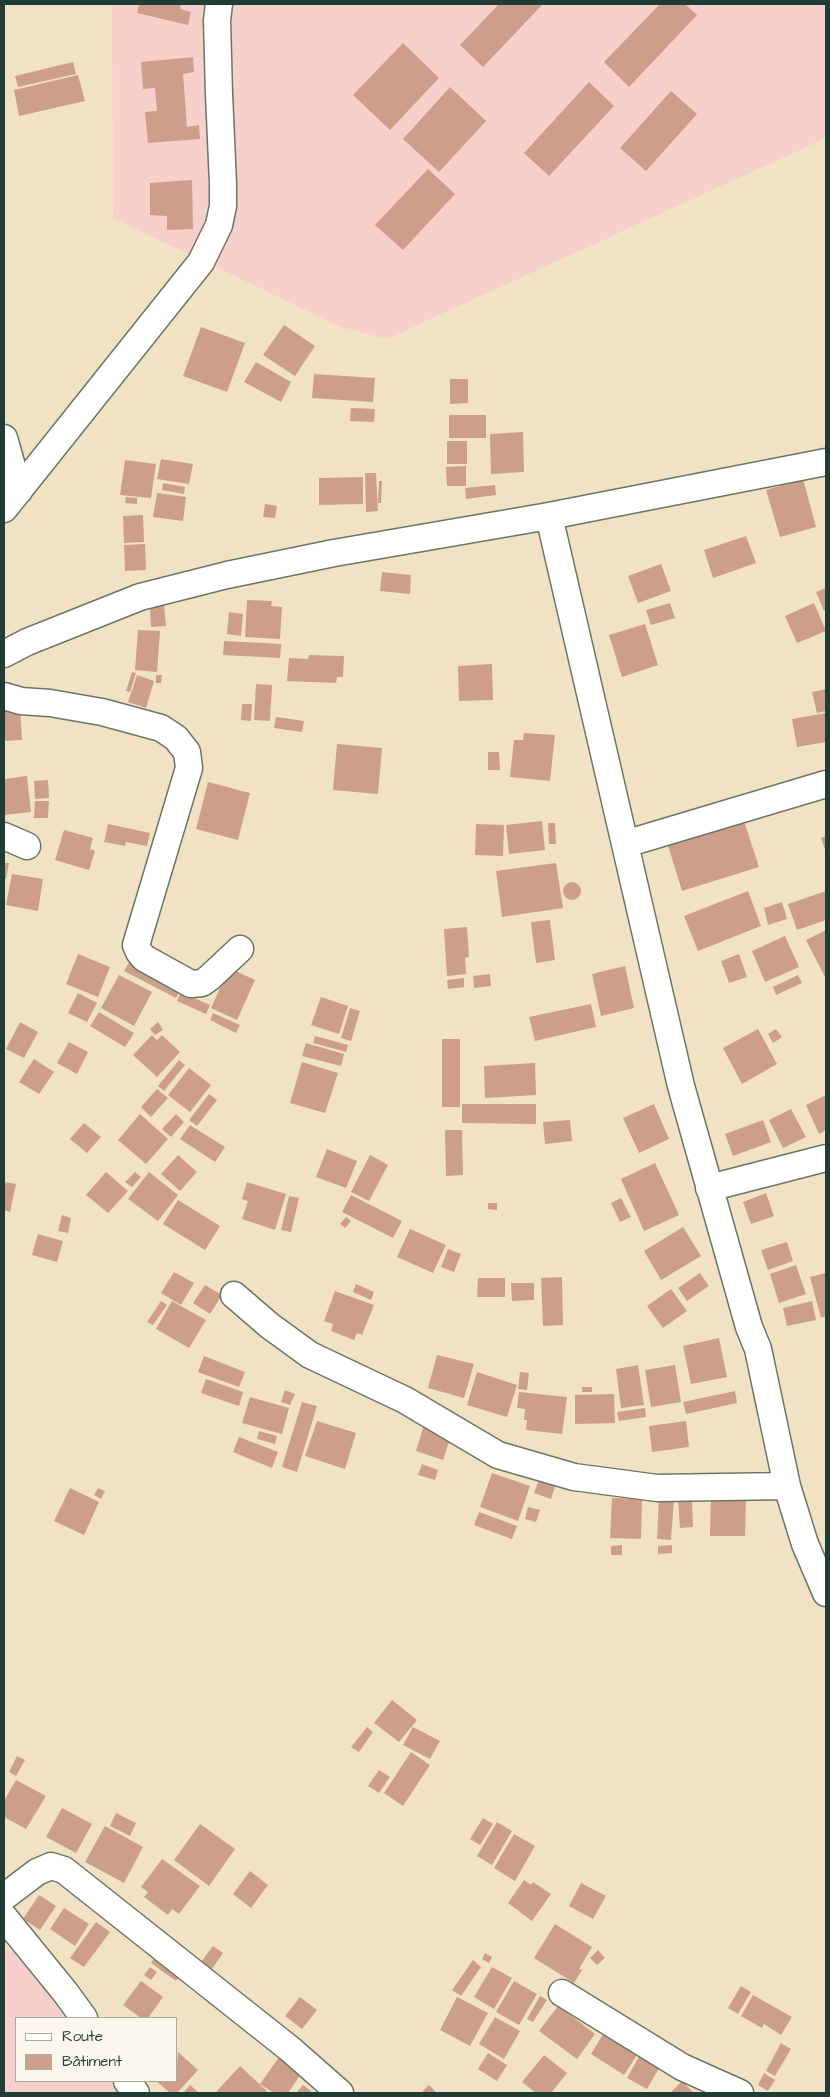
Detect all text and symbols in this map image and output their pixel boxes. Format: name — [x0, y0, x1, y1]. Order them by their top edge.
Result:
legend — [15, 2017, 178, 2082]
text: Route — [62, 2026, 103, 2047]
text: Bâtiment — [62, 2051, 122, 2072]

